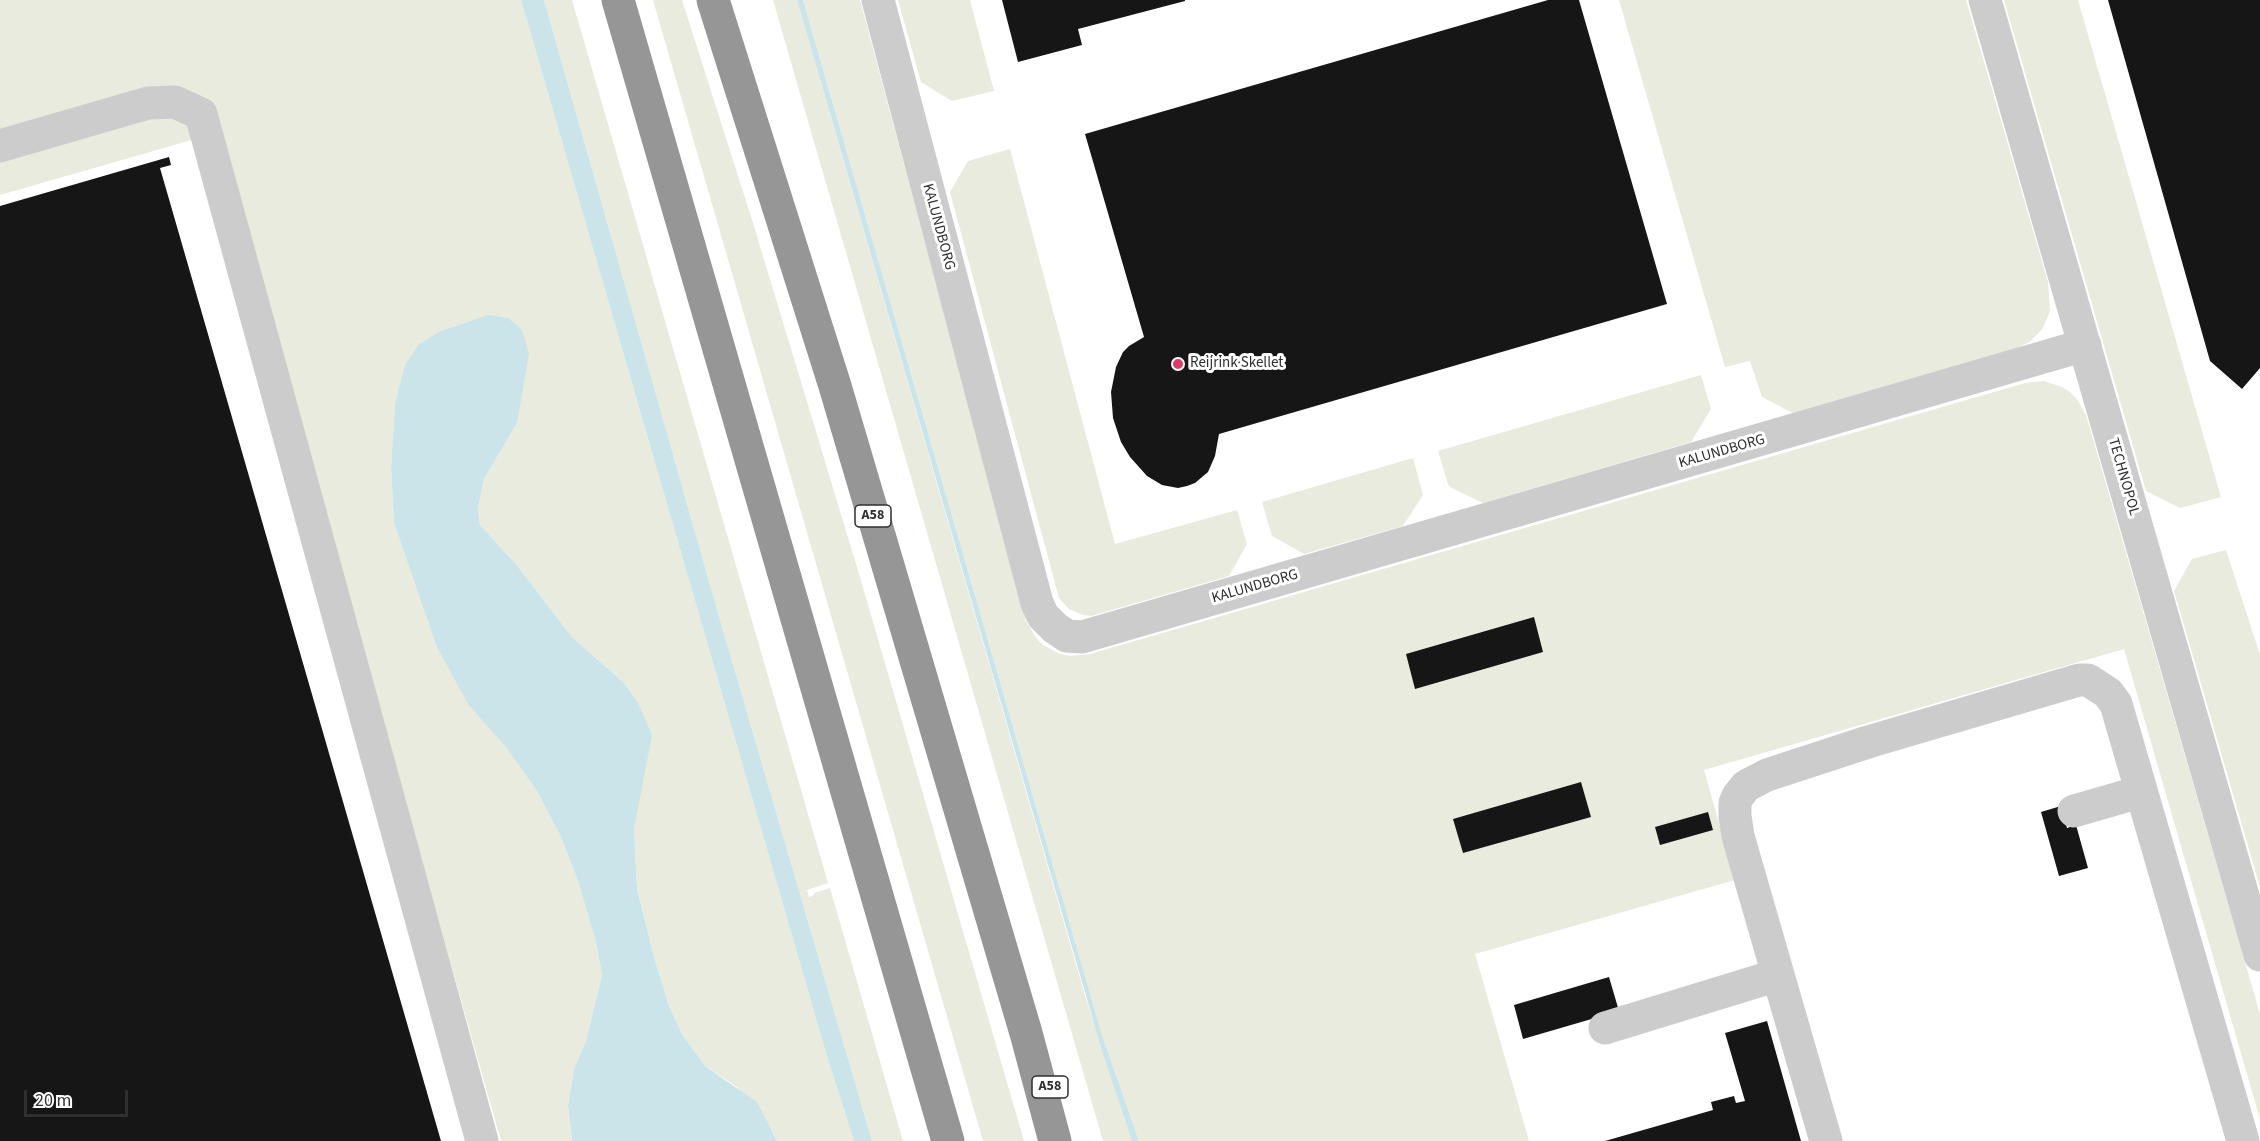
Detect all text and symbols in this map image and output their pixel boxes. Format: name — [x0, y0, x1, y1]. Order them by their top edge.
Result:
street label: KALUNDBORG — [918, 182, 958, 272]
place label: Reijrink Skellet — [1190, 355, 1283, 373]
marker: Reijrink Skellet — [1171, 357, 1185, 371]
street label: KALUNDBORG — [1677, 431, 1767, 473]
street label: TECHNOPOL — [2103, 436, 2143, 518]
road number: A58 — [855, 505, 891, 527]
street label: KALUNDBORG — [1210, 566, 1300, 608]
road number: A58 — [1032, 1076, 1068, 1098]
scale bar — [27, 1078, 130, 1116]
text: 20 m — [35, 1088, 71, 1113]

